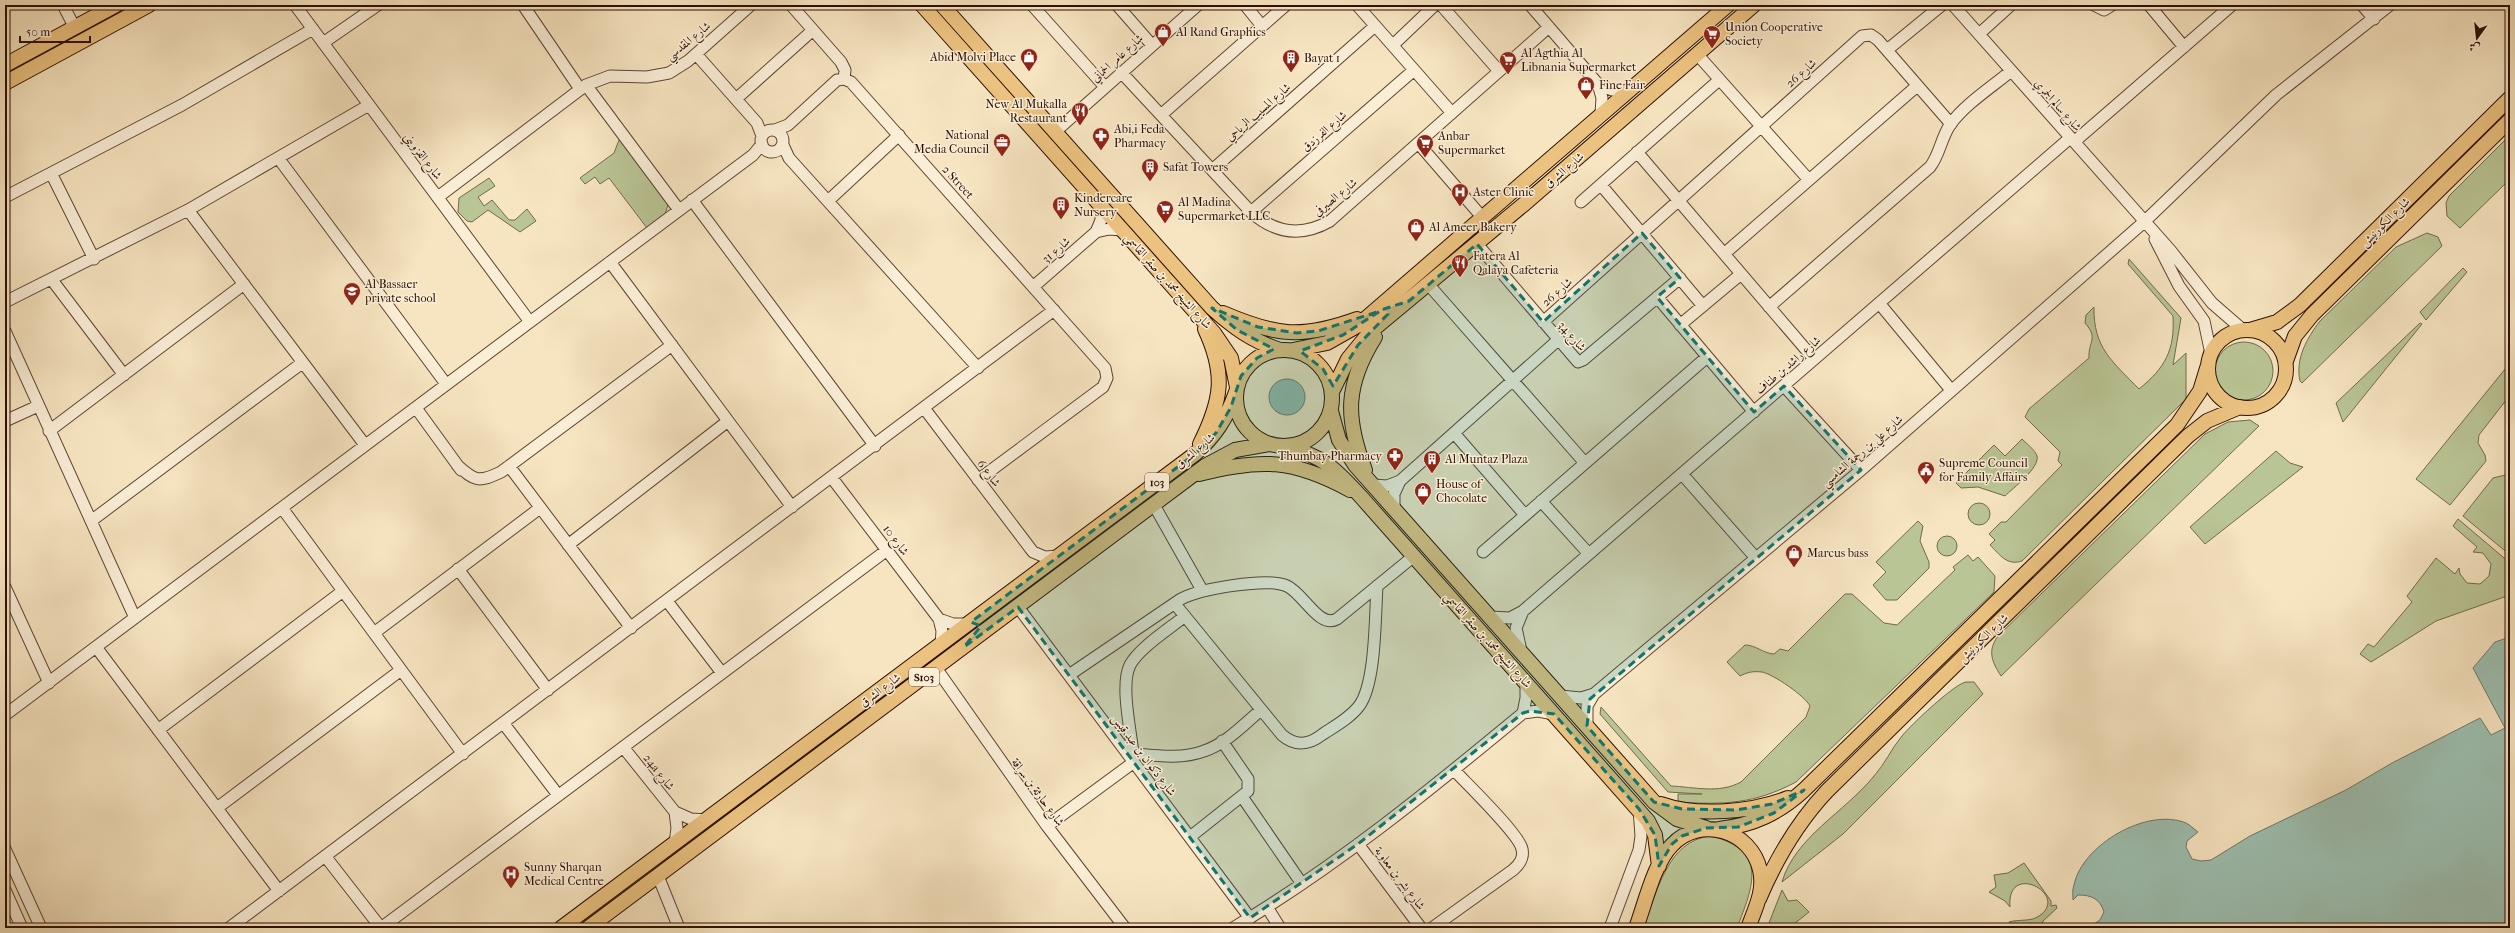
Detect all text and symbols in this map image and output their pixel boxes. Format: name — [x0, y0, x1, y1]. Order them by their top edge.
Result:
scale bar — [20, 18, 90, 44]
north arrow — [2457, 18, 2497, 58]
street label: شارع المقدسي — [663, 19, 716, 66]
place label: Union Cooperative Society — [1725, 20, 1823, 48]
shop icon: Al Rand Graphics — [1153, 22, 1173, 47]
supermarket icon: Union Cooperative Society — [1702, 24, 1722, 49]
text: 50 m — [26, 25, 50, 39]
place label: Al Rand Graphics — [1175, 25, 1266, 39]
street label: شارع عامر الحماني — [1088, 31, 1149, 88]
text: ش — [2468, 39, 2481, 55]
place label: Al Agthia Al Libnania Supermarket — [1520, 46, 1637, 74]
shop icon: Abid Molvi Place — [1019, 47, 1039, 72]
building icon: Bayat 1 — [1281, 48, 1301, 73]
place label: Abid Molvi Place — [929, 50, 1016, 64]
supermarket icon: Al Agthia Al Libnania Supermarket — [1498, 50, 1518, 75]
place label: Bayat 1 — [1304, 51, 1340, 65]
street label: شارع 26 — [1783, 56, 1822, 93]
shop icon: Fine Fair — [1576, 75, 1596, 100]
street label: شارع سالم الجمري — [2029, 76, 2085, 137]
place label: Fine Fair — [1599, 78, 1646, 92]
street label: شارع المسيب الرياحي — [1223, 80, 1296, 147]
place label: New Al Mukalla Restaurant — [986, 97, 1068, 125]
restaurant icon: New Al Mukalla Restaurant — [1070, 101, 1090, 126]
street label: شارع الفرزدق — [1299, 107, 1352, 157]
place label: Abi,i Feda Pharmacy — [1113, 122, 1166, 150]
pharmacy icon: Abi,i Feda Pharmacy — [1091, 126, 1111, 151]
place label: National Media Council — [914, 128, 990, 156]
place label: Anbar Supermarket — [1437, 129, 1506, 157]
street label: شارع القزويني — [398, 130, 445, 185]
office icon: National Media Council — [992, 132, 1012, 157]
supermarket icon: Anbar Supermarket — [1415, 133, 1435, 158]
street label: شارع الشرق — [1541, 149, 1589, 194]
building icon: Safat Towers — [1140, 157, 1160, 182]
place label: Safat Towers — [1163, 160, 1229, 174]
street label: 2 Street — [939, 162, 977, 202]
street label: شارع الصيرفي — [1310, 175, 1362, 222]
hospital icon: Aster Clinic — [1450, 182, 1470, 207]
place label: Aster Clinic — [1472, 185, 1534, 199]
place label: Kindercare Nursery — [1074, 191, 1133, 219]
street label: شارع الكورنيش — [2357, 194, 2416, 252]
building icon: Kindercare Nursery — [1051, 195, 1071, 220]
place label: Al Madina Supermarket LLC — [1177, 195, 1270, 223]
supermarket icon: Al Madina Supermarket LLC — [1155, 199, 1175, 224]
shop icon: Al Ameer Bakery — [1406, 217, 1426, 242]
place label: Al Ameer Bakery — [1428, 220, 1517, 234]
street label: شارع الشيخ محمد بن صقر القاسمي — [1118, 230, 1215, 335]
street label: شارع 31 — [1039, 234, 1076, 269]
place label: Fatera Al Qalaya Cafeteria — [1473, 249, 1559, 277]
restaurant icon: Fatera Al Qalaya Cafeteria — [1450, 253, 1470, 278]
street label: شارع 26 — [1539, 275, 1578, 312]
place label: Al Bassaer private school — [364, 277, 437, 305]
school or university icon: Al Bassaer private school — [342, 281, 362, 306]
street label: شارع 34 — [1552, 318, 1589, 357]
street label: شارع راشد بن طناف — [1753, 333, 1826, 400]
street label: شارع علي بن رحمة الشامسي — [1819, 412, 1909, 494]
street label: شارع الشرق — [1172, 430, 1220, 475]
pharmacy icon: Thumbay Pharmacy — [1385, 446, 1405, 471]
place label: Thumbay Pharmacy — [1278, 449, 1383, 463]
building icon: Al Muntaz Plaza — [1422, 449, 1442, 474]
place label: Al Muntaz Plaza — [1444, 452, 1528, 466]
place label: Supreme Council for Family Affairs — [1939, 456, 2028, 484]
street label: شارع 6 — [971, 457, 1004, 492]
public building icon: Supreme Council for Family Affairs — [1916, 460, 1936, 485]
road number: 103 — [1145, 473, 1169, 491]
place label: House of Chocolate — [1436, 477, 1487, 505]
shop icon: House of Chocolate — [1413, 481, 1433, 506]
street label: شارع 10 — [877, 522, 912, 560]
shop icon: Marcus bass — [1784, 543, 1804, 568]
place label: Marcus bass — [1807, 546, 1869, 560]
street label: شارع الشيخ محمد بن صقر القاسمي — [1438, 589, 1535, 694]
street label: شارع الكورنيش — [1955, 611, 2014, 668]
road number: S103 — [909, 668, 939, 686]
street label: شارع الشرق — [857, 670, 906, 713]
street label: شارع ذكوان بن عبد قيس — [1106, 711, 1179, 801]
street label: 24a شارع — [637, 751, 678, 796]
street label: شارع حارثة بن سراقة — [1005, 755, 1067, 831]
street label: شارع بشر بن معاوية — [1369, 844, 1428, 915]
place label: Sunny Sharqan Medical Centre — [524, 860, 604, 888]
hospital icon: Sunny Sharqan Medical Centre — [501, 864, 521, 889]

